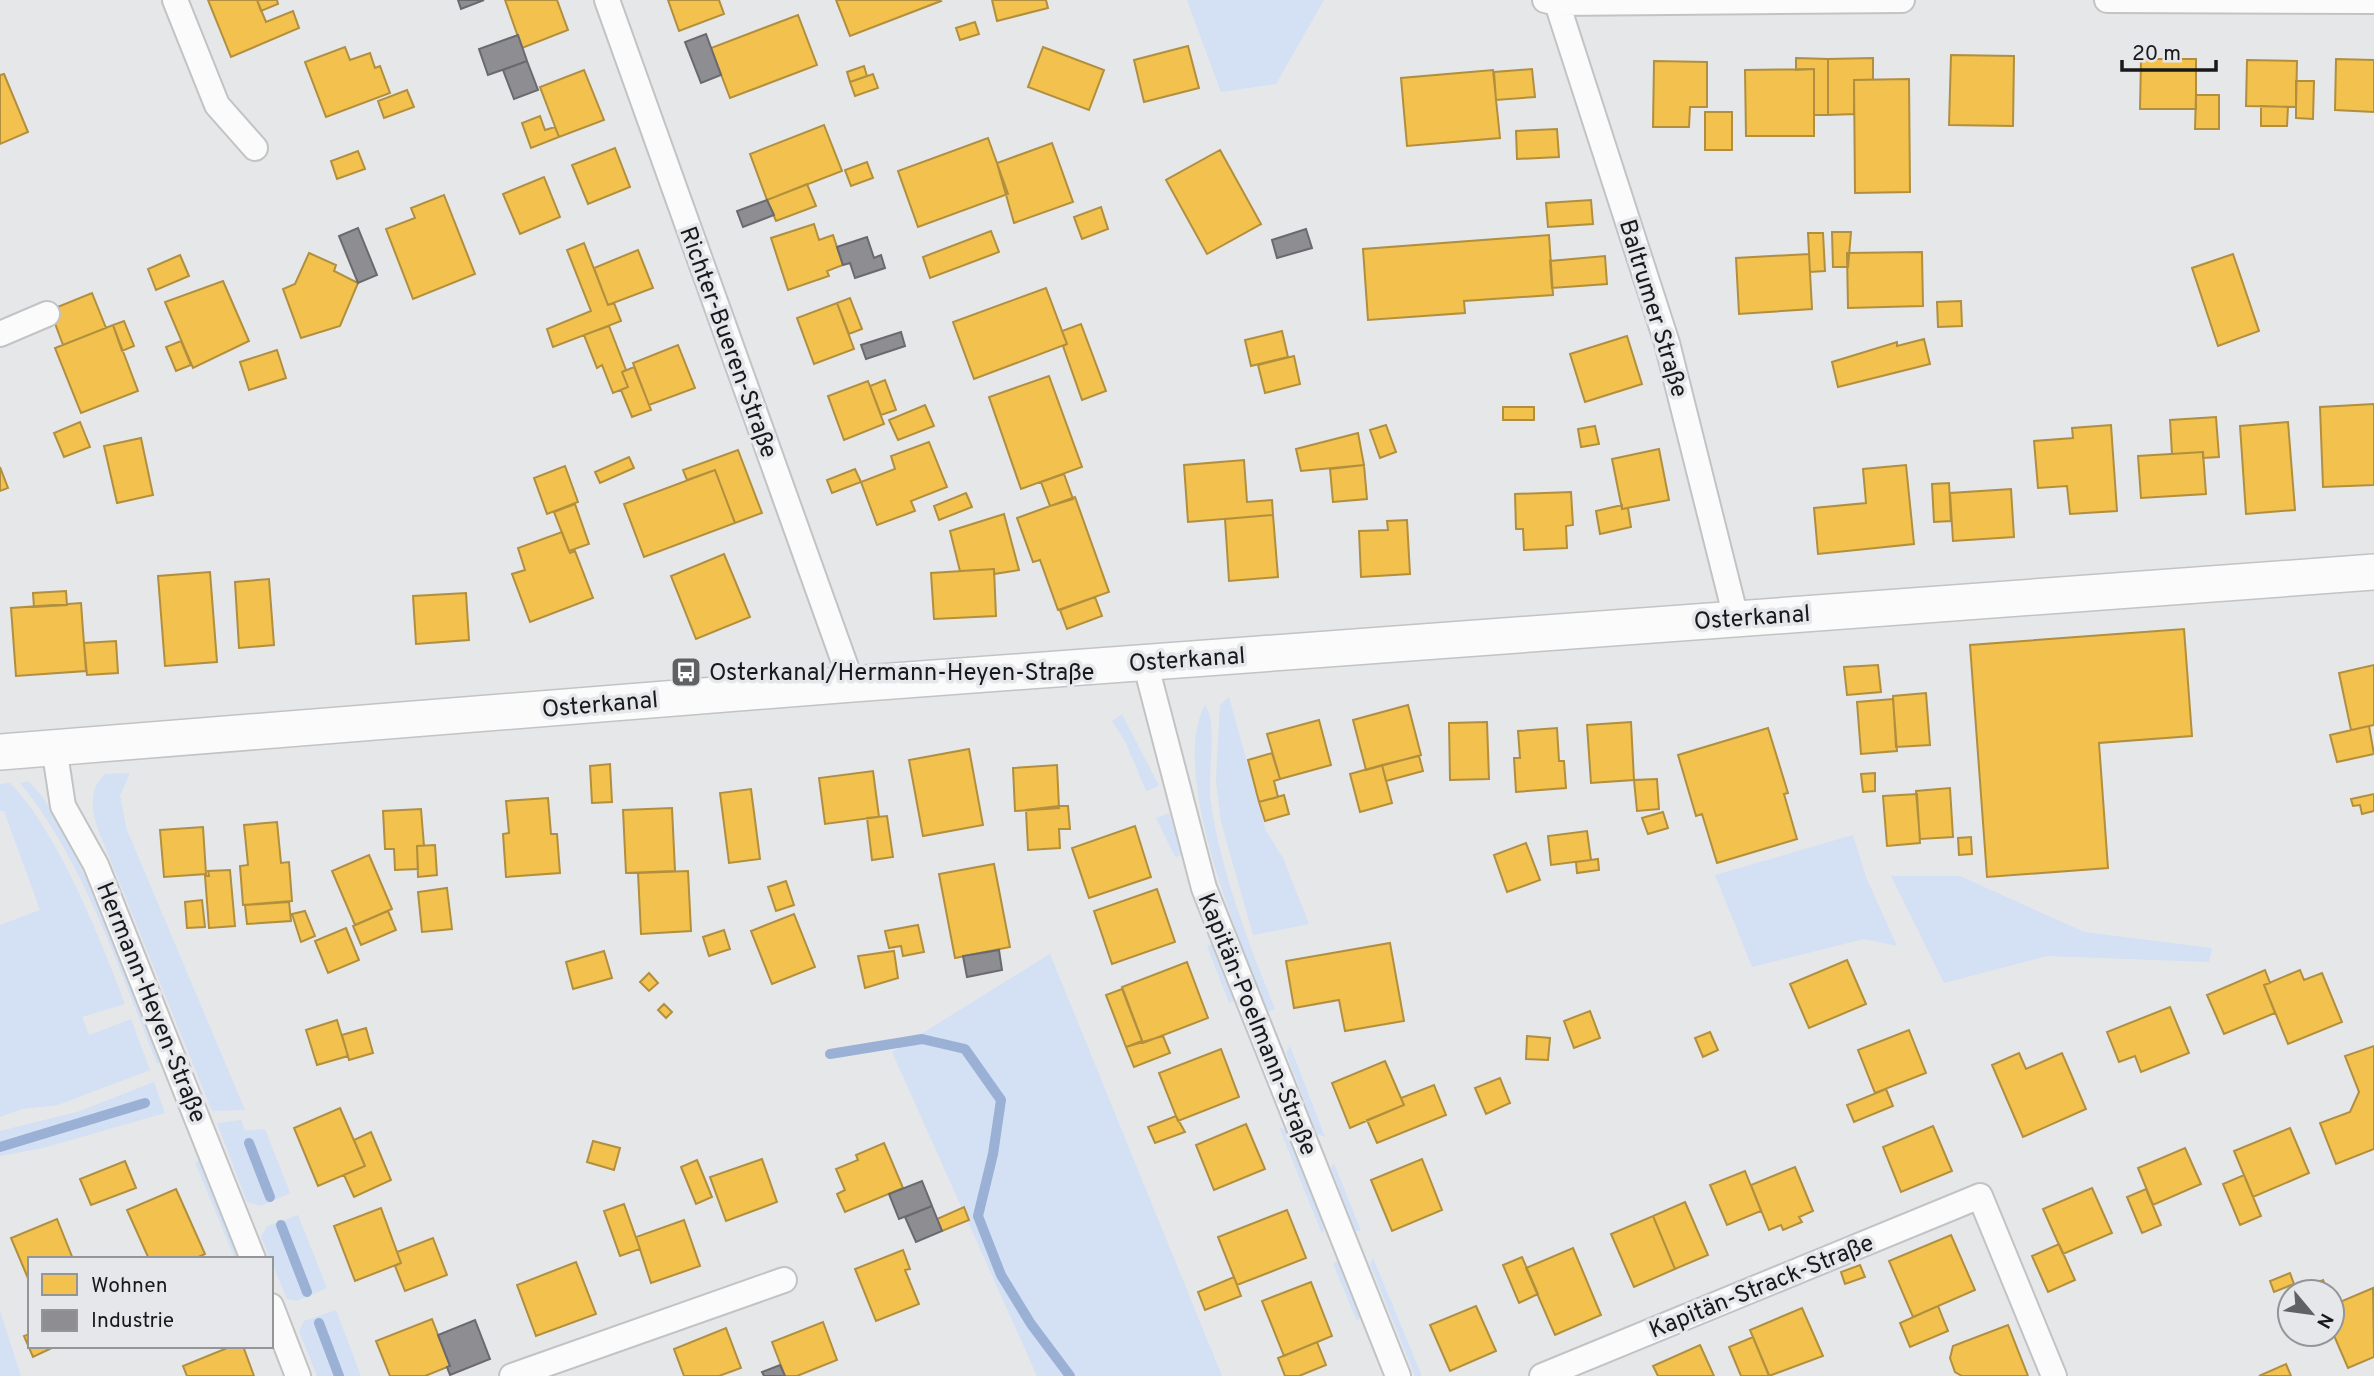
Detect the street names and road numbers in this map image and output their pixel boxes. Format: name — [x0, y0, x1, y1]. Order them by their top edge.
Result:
street label: Baltrumer Straße — [1611, 216, 1693, 401]
street label: Richter-Bueren-Straße — [671, 223, 783, 463]
street label: Osterkanal — [1693, 600, 1811, 638]
street label: Osterkanal — [1128, 642, 1246, 680]
street label: Osterkanal — [541, 686, 660, 726]
street label: Hermann-Heyen-Straße — [88, 878, 212, 1127]
street label: Kapitän-Poelmann-Straße — [1190, 889, 1323, 1160]
street label: Kapitän-Strack-Straße — [1645, 1229, 1878, 1347]

